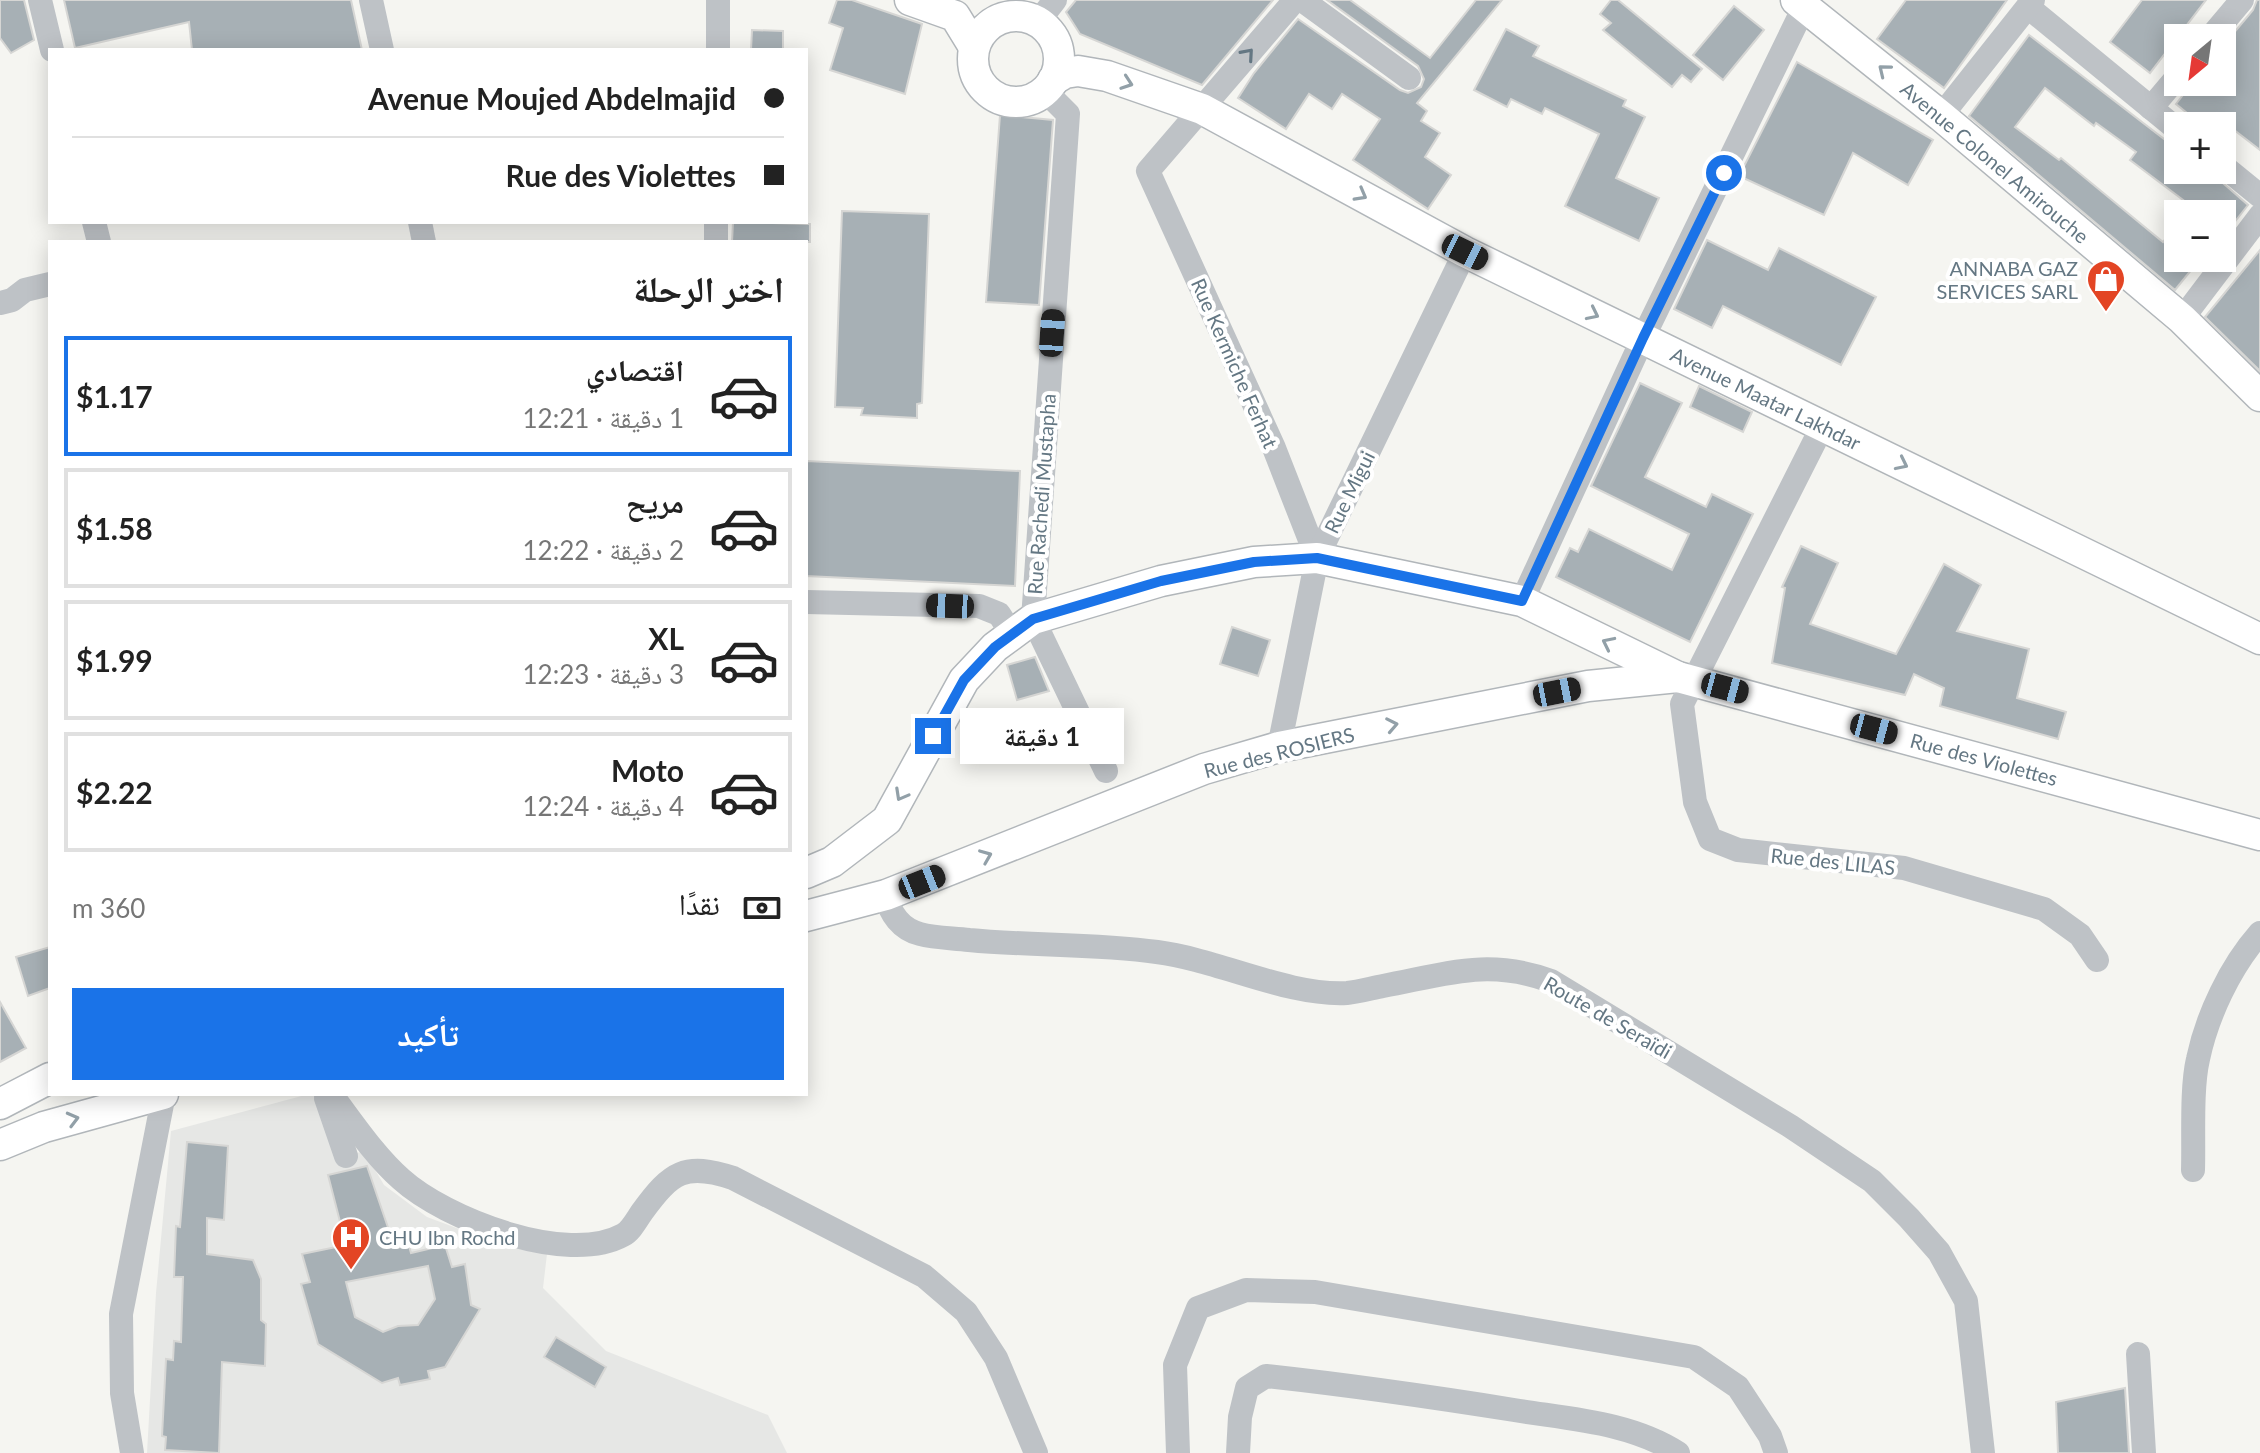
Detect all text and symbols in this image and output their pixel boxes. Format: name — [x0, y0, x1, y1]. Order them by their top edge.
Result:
north arrow — [2164, 24, 2236, 96]
map controls — [2164, 24, 2236, 272]
one-way arrow — [1238, 49, 1253, 64]
one-way arrow — [1879, 65, 1893, 80]
one-way arrow — [1120, 74, 1134, 90]
street label: Avenue Colonel Amirouche — [1896, 76, 2094, 248]
text: Avenue Moujed Abdelmajid — [368, 80, 736, 116]
button: + — [2164, 112, 2236, 184]
route start — [1706, 155, 1742, 191]
text: Rue des Violettes — [505, 157, 736, 193]
one-way arrow — [1353, 186, 1368, 201]
button: − — [2164, 200, 2236, 272]
car — [1438, 231, 1492, 273]
place label: ANNABA GAZ SERVICES SARL — [1936, 256, 2078, 303]
shop icon: ANNABA GAZ SERVICES SARL — [2085, 258, 2127, 313]
text: اختر الرحلة — [633, 266, 784, 310]
street label: Rue Kermiche Ferhat — [1187, 274, 1283, 452]
one-way arrow — [1584, 304, 1599, 320]
car — [1038, 308, 1066, 358]
street label: Avenue Maatar Lakhdar — [1667, 342, 1866, 455]
text: اقتصادي — [586, 351, 684, 387]
icon: car — [708, 360, 780, 432]
text: $1.17 — [76, 378, 153, 414]
street label: Rue Rachedi Mustapha — [1022, 393, 1060, 595]
text: 1 دقيقة · 12:21 — [522, 402, 684, 434]
street label: Rue Migui — [1319, 447, 1379, 537]
one-way arrow — [1894, 454, 1909, 470]
text: مريح — [626, 483, 684, 519]
icon: car — [708, 492, 780, 564]
text: $1.58 — [76, 510, 153, 546]
text: 2 دقيقة · 12:22 — [522, 534, 684, 566]
car — [926, 593, 974, 619]
text: XL — [648, 620, 684, 656]
icon: car — [708, 624, 780, 696]
one-way arrow — [1601, 637, 1616, 653]
text: $1.99 — [76, 642, 153, 678]
text: 3 دقيقة · 12:23 — [522, 658, 684, 690]
car — [1699, 670, 1751, 706]
car — [1531, 676, 1583, 708]
callout: 1 دقيقة — [961, 708, 1125, 764]
car — [1848, 711, 1900, 747]
one-way arrow — [1385, 717, 1399, 734]
route end — [915, 718, 951, 754]
text: 1 دقيقة — [1004, 720, 1080, 752]
street label: Rue des ROSIERS — [1201, 722, 1357, 782]
street label: Rue des Violettes — [1908, 728, 2060, 790]
text: Moto — [611, 752, 684, 788]
icon: car — [708, 756, 780, 828]
text: $2.22 — [76, 774, 153, 810]
one-way arrow — [895, 786, 911, 801]
text: 4 دقيقة · 12:24 — [522, 790, 684, 822]
street label: Rue des LILAS — [1770, 843, 1896, 879]
one-way arrow — [978, 849, 992, 866]
car — [895, 862, 949, 902]
text: نقدًا — [679, 885, 720, 921]
icon: cash — [740, 886, 784, 930]
text: 360 m — [72, 892, 145, 924]
street label: Route de Seraïdi — [1540, 971, 1676, 1063]
button: تأكيد — [72, 988, 784, 1080]
one-way arrow — [66, 1111, 80, 1128]
hospital icon: CHU Ibn Rochd — [330, 1216, 372, 1271]
place label: CHU Ibn Rochd — [379, 1225, 516, 1249]

